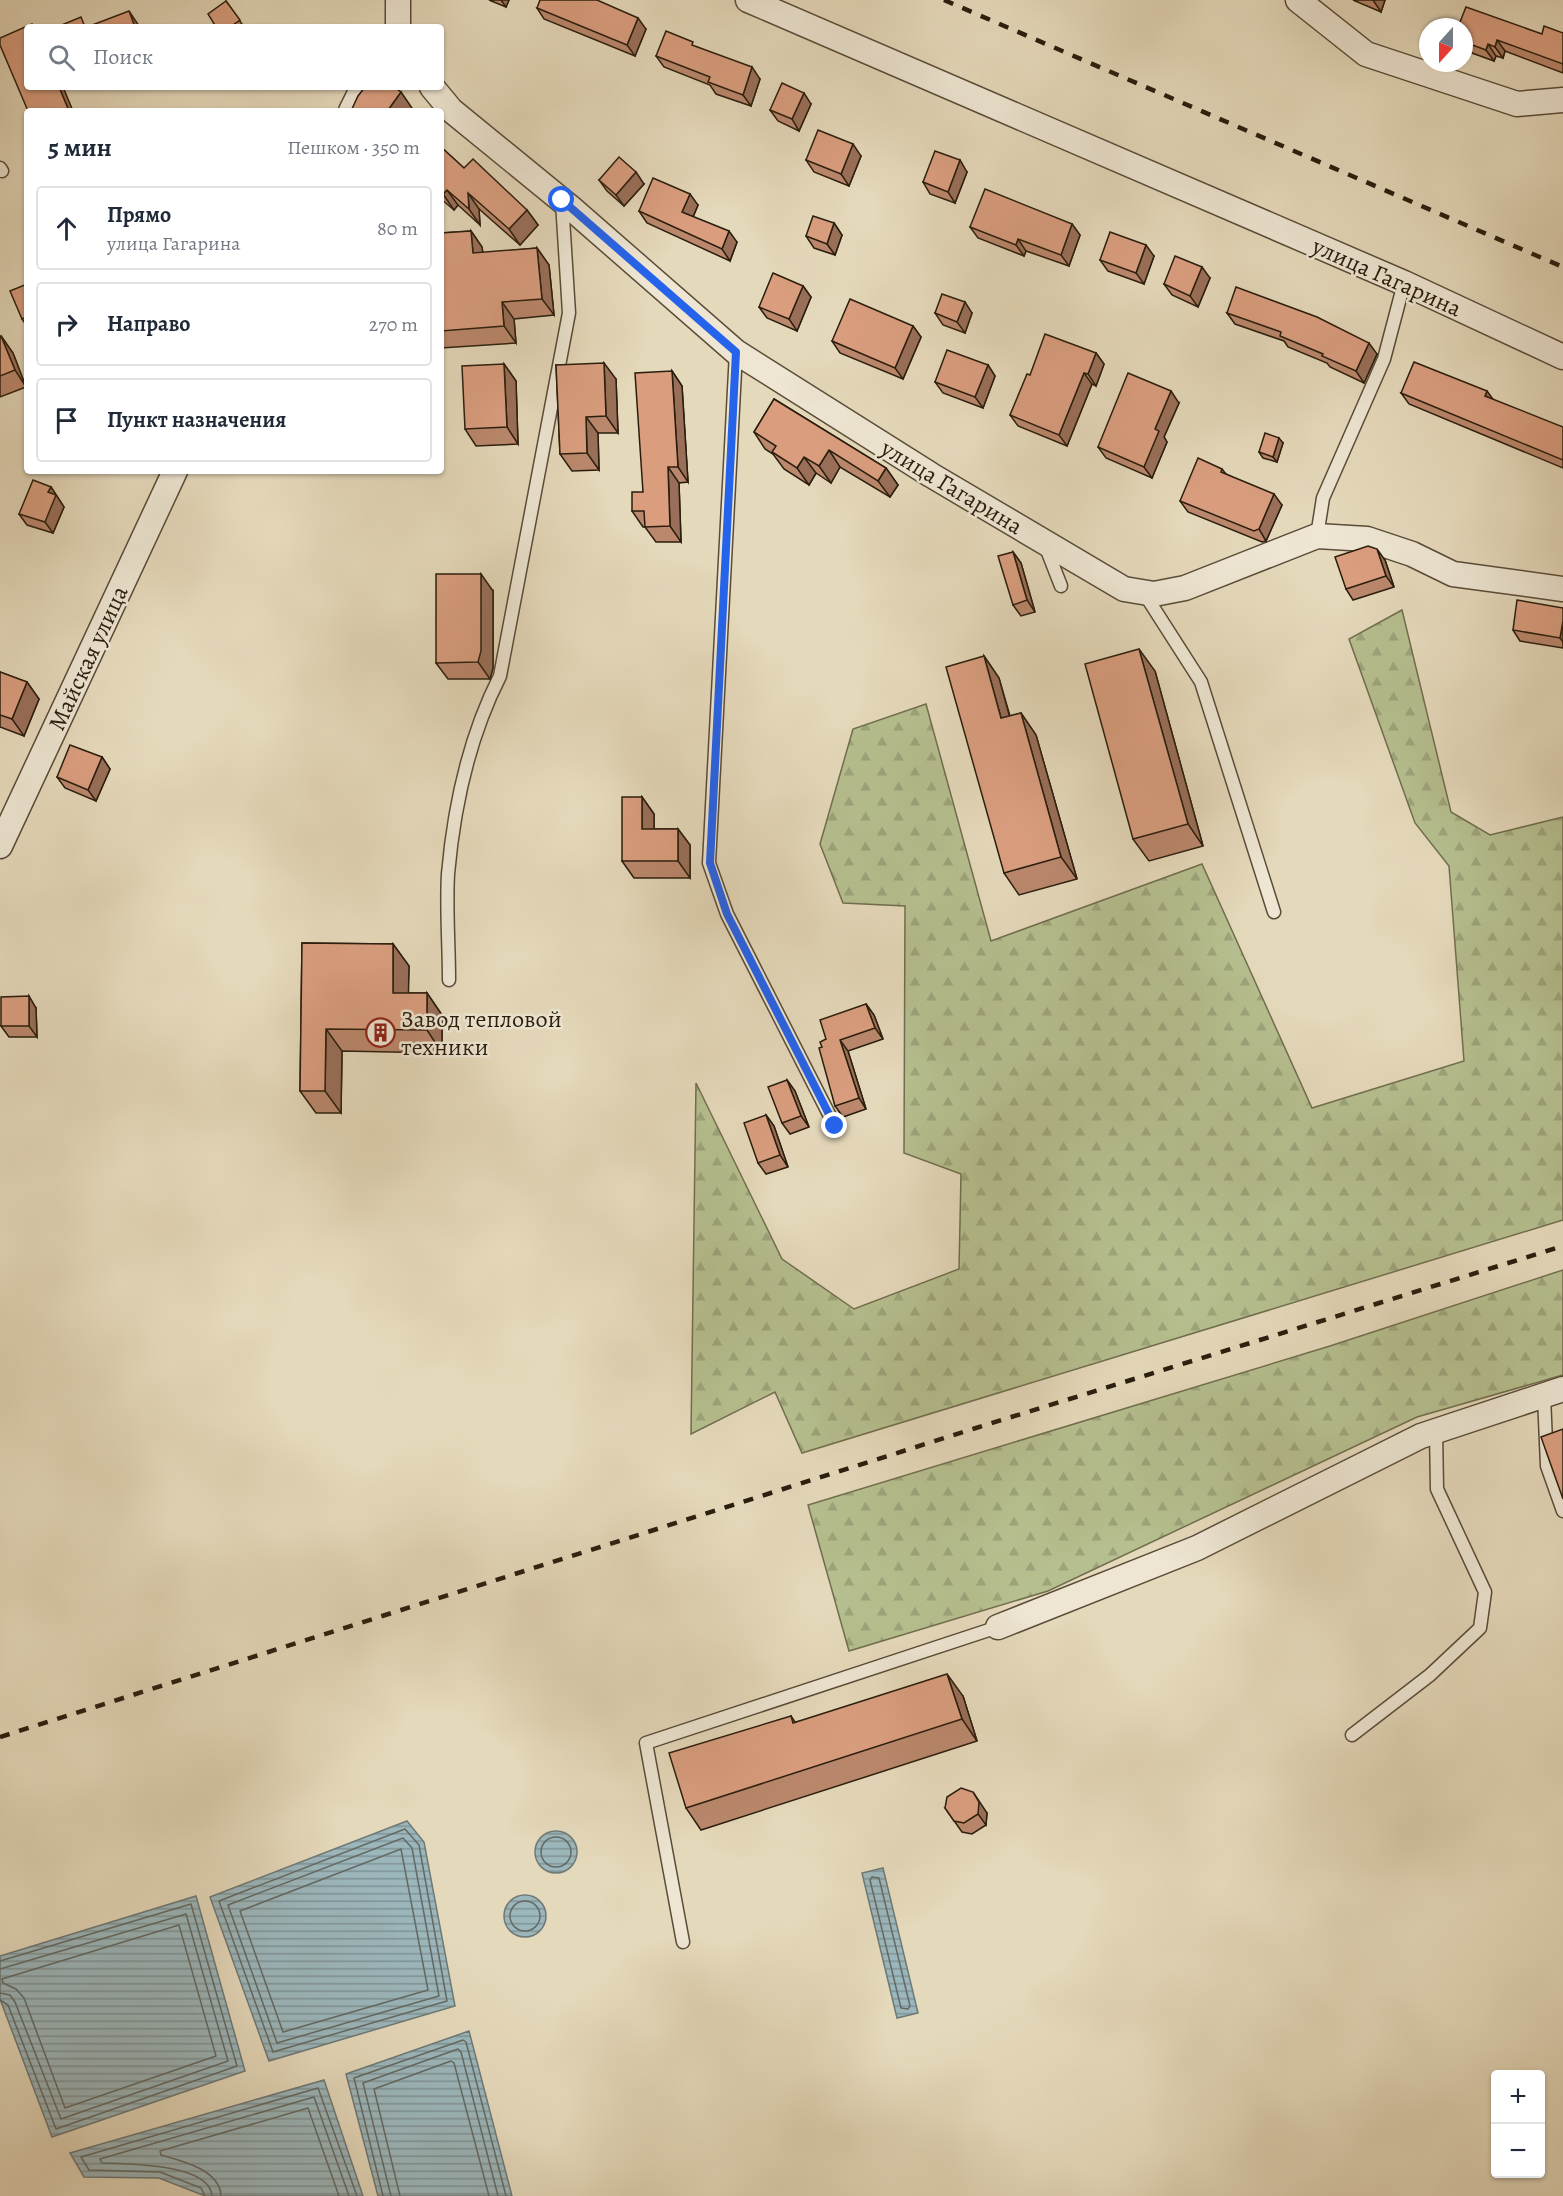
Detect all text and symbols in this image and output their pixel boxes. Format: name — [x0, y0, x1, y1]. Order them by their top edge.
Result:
north arrow — [1419, 18, 1473, 72]
search box — [24, 24, 444, 90]
icon: search — [45, 41, 78, 74]
text: Поиск — [93, 42, 153, 72]
text: 5 мин — [48, 130, 112, 165]
text: Пешком · 350 m — [287, 134, 420, 161]
route start — [548, 186, 574, 212]
text: Прямо — [107, 200, 171, 230]
icon: ahead — [50, 212, 83, 245]
text: 80 m — [377, 215, 418, 242]
street label: улица Гагарина — [1306, 229, 1467, 324]
text: улица Гагарина — [107, 230, 241, 257]
icon: right — [50, 308, 83, 341]
text: Направо — [107, 309, 190, 339]
text: 270 m — [369, 311, 418, 338]
icon: arrive — [50, 404, 83, 437]
text: Пункт назначения — [107, 405, 286, 435]
street label: улица Гагарина — [874, 431, 1029, 542]
street label: Майская улица — [40, 580, 136, 736]
place label: Завод тепловой техники — [401, 1003, 562, 1063]
building icon: Завод тепловой техники — [364, 1017, 396, 1049]
route end — [821, 1112, 847, 1138]
map controls — [1491, 2070, 1545, 2178]
button: + — [1491, 2070, 1545, 2124]
button: − — [1491, 2124, 1545, 2178]

